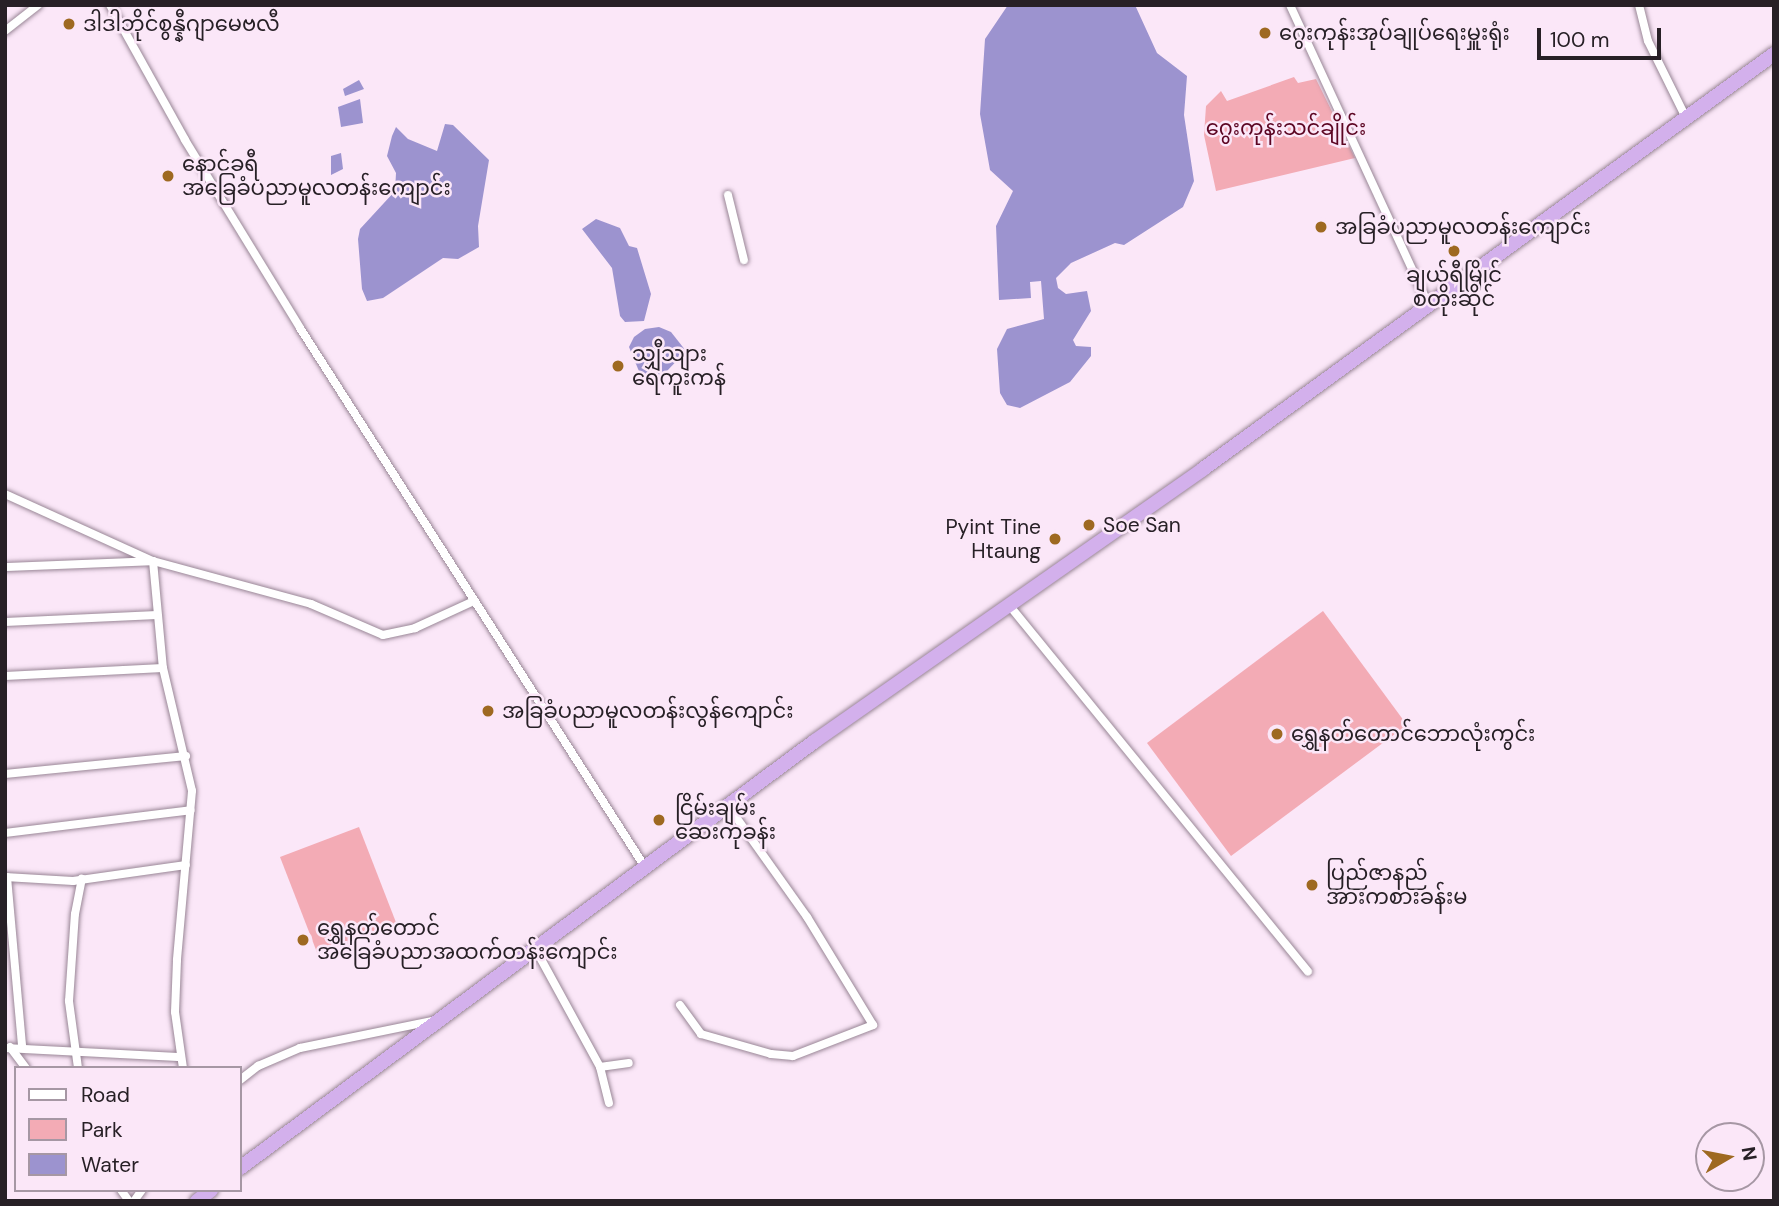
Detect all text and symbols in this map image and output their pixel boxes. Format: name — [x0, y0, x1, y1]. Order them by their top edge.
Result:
place label: ဒါဒါဘိုင်စွန္နီဂျာမေဗလီ — [83, 11, 280, 37]
scale bar — [1541, 14, 1665, 58]
marker: ဒါဒါဘိုင်စွန္နီဂျာမေဗလီ — [61, 16, 77, 32]
place label: ဂွေးကုန်းအုပ်ချုပ်ရေးမှူးရုံး — [1279, 20, 1510, 46]
marker: ဂွေးကုန်းအုပ်ချုပ်ရေးမှူးရုံး — [1257, 25, 1273, 41]
text: 100 m — [1550, 26, 1610, 54]
park label: ဂွေးကုန်းသင်ချိုင်း — [1206, 115, 1366, 141]
place label: နောင်ခရီ အခြေခံပညာမူလတန်းကျောင်း — [182, 151, 451, 201]
marker: နောင်ခရီ အခြေခံပညာမူလတန်းကျောင်း — [160, 168, 176, 184]
place label: အခြခံပညာမူလတန်းကျောင်း — [1335, 214, 1591, 240]
marker: အခြခံပညာမူလတန်းကျောင်း — [1313, 219, 1329, 235]
marker: ချယ်ရီမြိုင် စတိုးဆိုင် — [1446, 243, 1462, 259]
place label: ချယ်ရီမြိုင် စတိုးဆိုင် — [1406, 262, 1502, 312]
place label: သျှီသျား ရေကူးကန် — [632, 341, 726, 391]
marker: သျှီသျား ရေကူးကန် — [610, 358, 626, 374]
place label: Soe San — [1103, 512, 1181, 538]
place label: Pyint Tine Htaung — [945, 514, 1041, 564]
marker: Soe San — [1081, 517, 1097, 533]
marker: Pyint Tine Htaung — [1047, 531, 1063, 547]
place label: အခြခံပညာမူလတန်းလွန်ကျောင်း — [502, 698, 793, 724]
marker: အခြခံပညာမူလတန်းလွန်ကျောင်း — [480, 703, 496, 719]
place label: ရွှေနတ်တောင်ဘောလုံးကွင်း — [1291, 721, 1535, 747]
marker: ရွှေနတ်တောင်ဘောလုံးကွင်း — [1269, 726, 1285, 742]
place label: ငြိမ်းချမ်း ဆေးကုခန်း — [675, 795, 776, 845]
marker: ငြိမ်းချမ်း ဆေးကုခန်း — [649, 810, 669, 830]
place label: ပြည်ဇာနည် အားကစားခန်းမ — [1326, 860, 1467, 910]
marker: ပြည်ဇာနည် အားကစားခန်းမ — [1304, 877, 1320, 893]
place label: ရွှေနတ်တောင် အခြေခံပညာအထက်တန်းကျောင်း — [317, 915, 618, 965]
marker: ရွှေနတ်တောင် အခြေခံပညာအထက်တန်းကျောင်း — [295, 932, 311, 948]
legend — [14, 1066, 242, 1192]
text: Road — [81, 1081, 130, 1109]
text: Park — [81, 1116, 122, 1144]
north arrow — [1695, 1122, 1765, 1192]
text: N — [1736, 1145, 1763, 1163]
text: Water — [81, 1151, 139, 1179]

